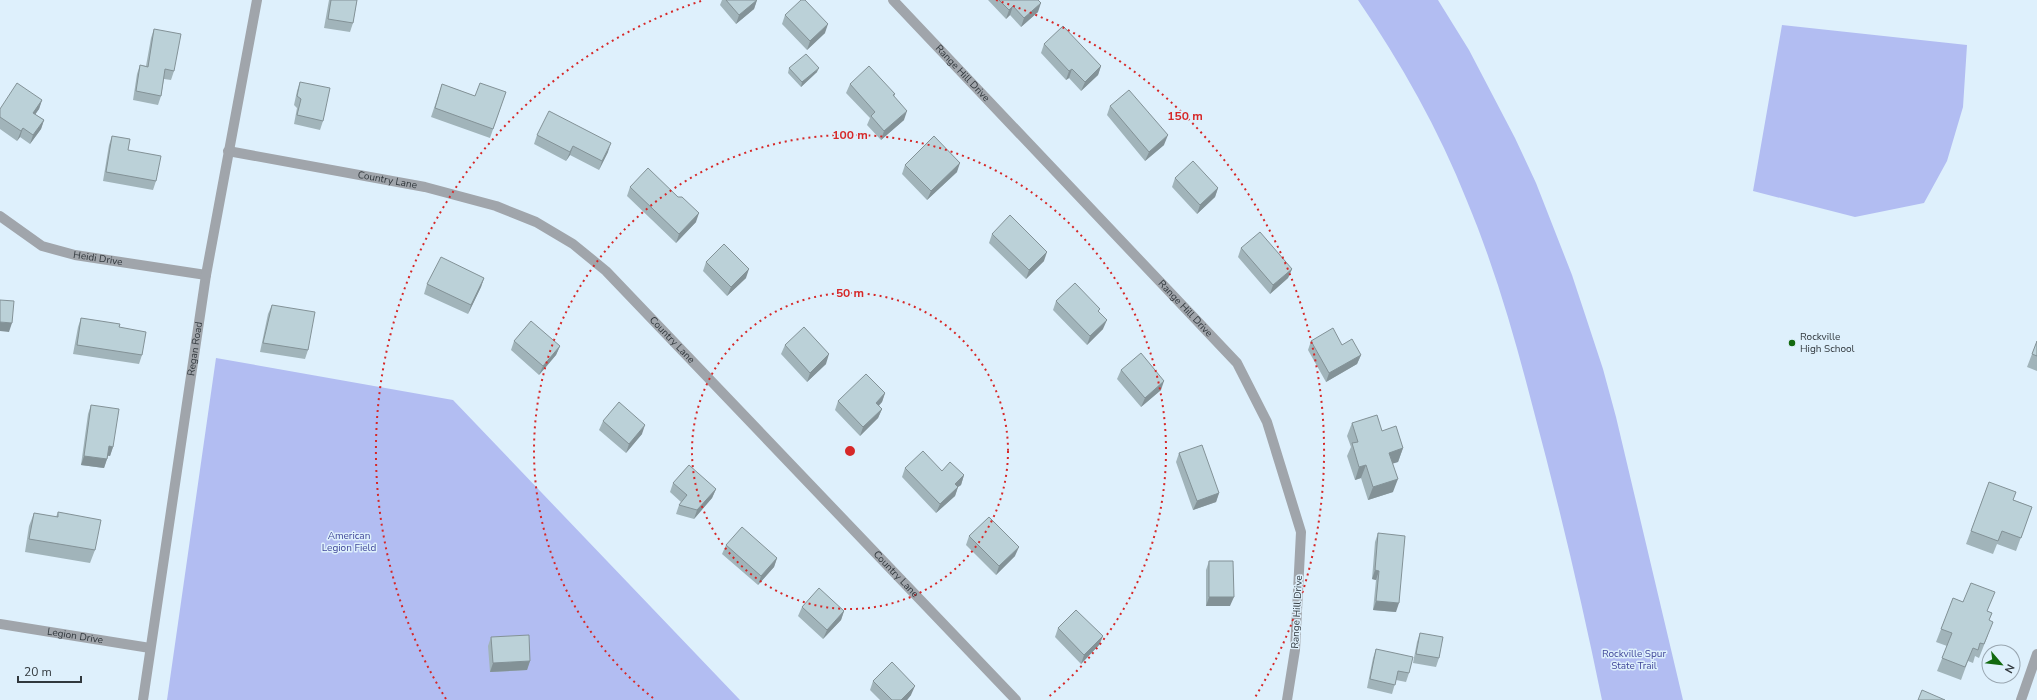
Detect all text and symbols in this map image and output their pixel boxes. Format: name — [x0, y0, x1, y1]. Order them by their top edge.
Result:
street label: Range Hill Drive — [932, 42, 993, 105]
text: 150 m — [1167, 108, 1203, 124]
text: 100 m — [832, 127, 868, 143]
street label: Country Lane — [357, 168, 418, 192]
street label: Heidi Drive — [72, 248, 124, 269]
street label: Range Hill Drive — [1155, 277, 1216, 340]
text: 50 m — [836, 285, 864, 301]
street label: Country Lane — [646, 313, 698, 367]
street label: Regan Road — [184, 321, 206, 377]
place label: Rockville High School — [1800, 330, 1855, 356]
marker: Rockville High School — [1787, 338, 1797, 348]
centre of rings — [843, 444, 857, 458]
park label: American Legion Field — [322, 529, 376, 555]
street label: Country Lane — [870, 548, 922, 601]
street label: Range Hill Drive — [1288, 575, 1306, 649]
street label: Legion Drive — [46, 625, 104, 647]
north arrow — [1981, 644, 2021, 684]
park label: Rockville Spur State Trail — [1602, 647, 1666, 673]
scale bar — [18, 658, 81, 684]
text: N — [2001, 661, 2018, 676]
text: 20 m — [24, 664, 52, 680]

